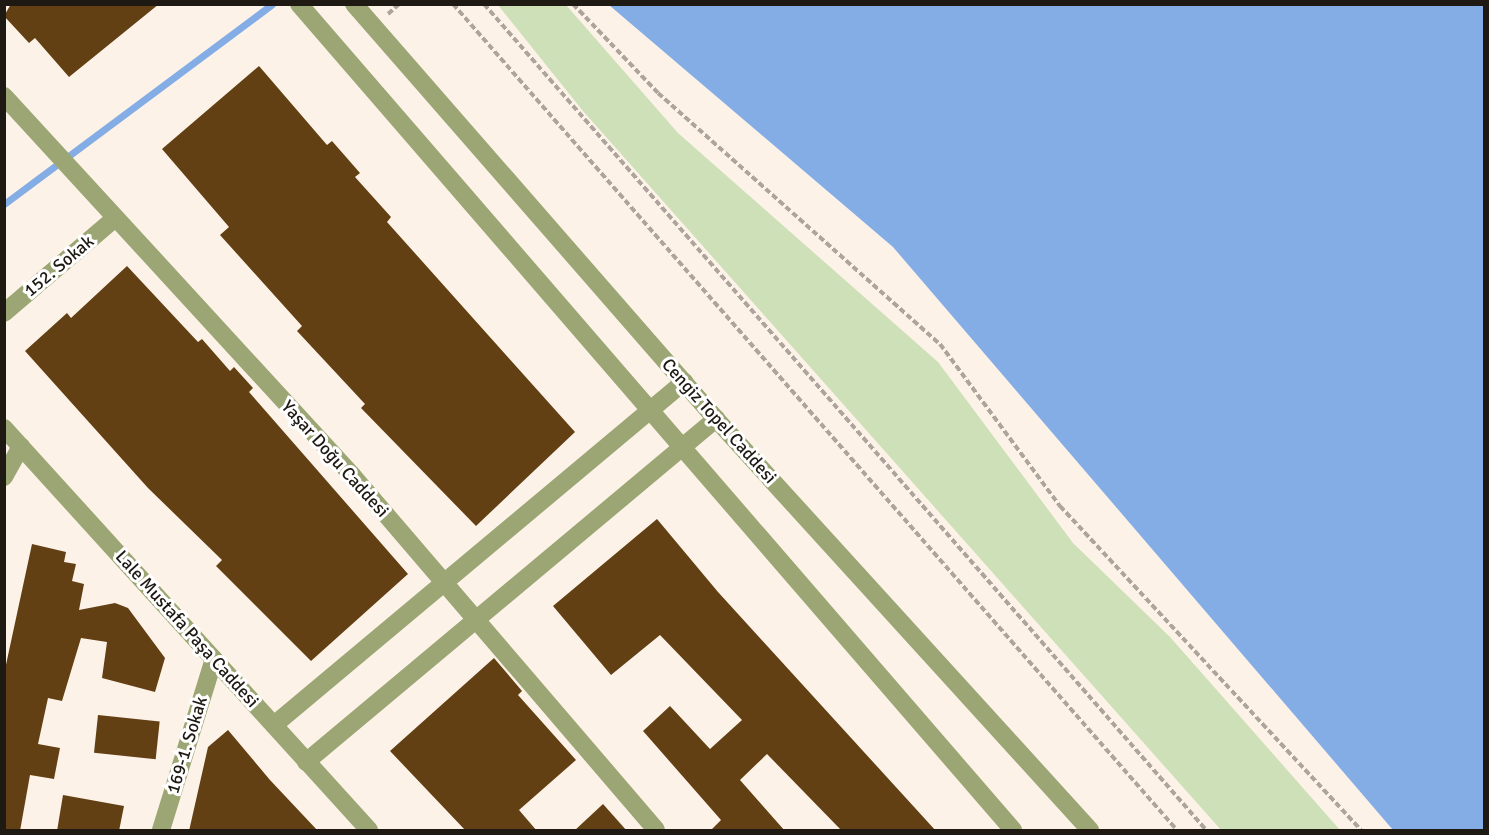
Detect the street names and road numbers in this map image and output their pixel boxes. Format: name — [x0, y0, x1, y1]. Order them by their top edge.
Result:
street label: 152. Sokak — [20, 231, 98, 301]
street label: Cengiz Topel Caddesi — [657, 354, 781, 488]
street label: Yaşar Doğu Caddesi — [277, 396, 393, 522]
street label: Lale Mustafa Paşa Caddesi — [111, 546, 263, 712]
street label: 169-1. Sokak — [162, 694, 212, 796]

